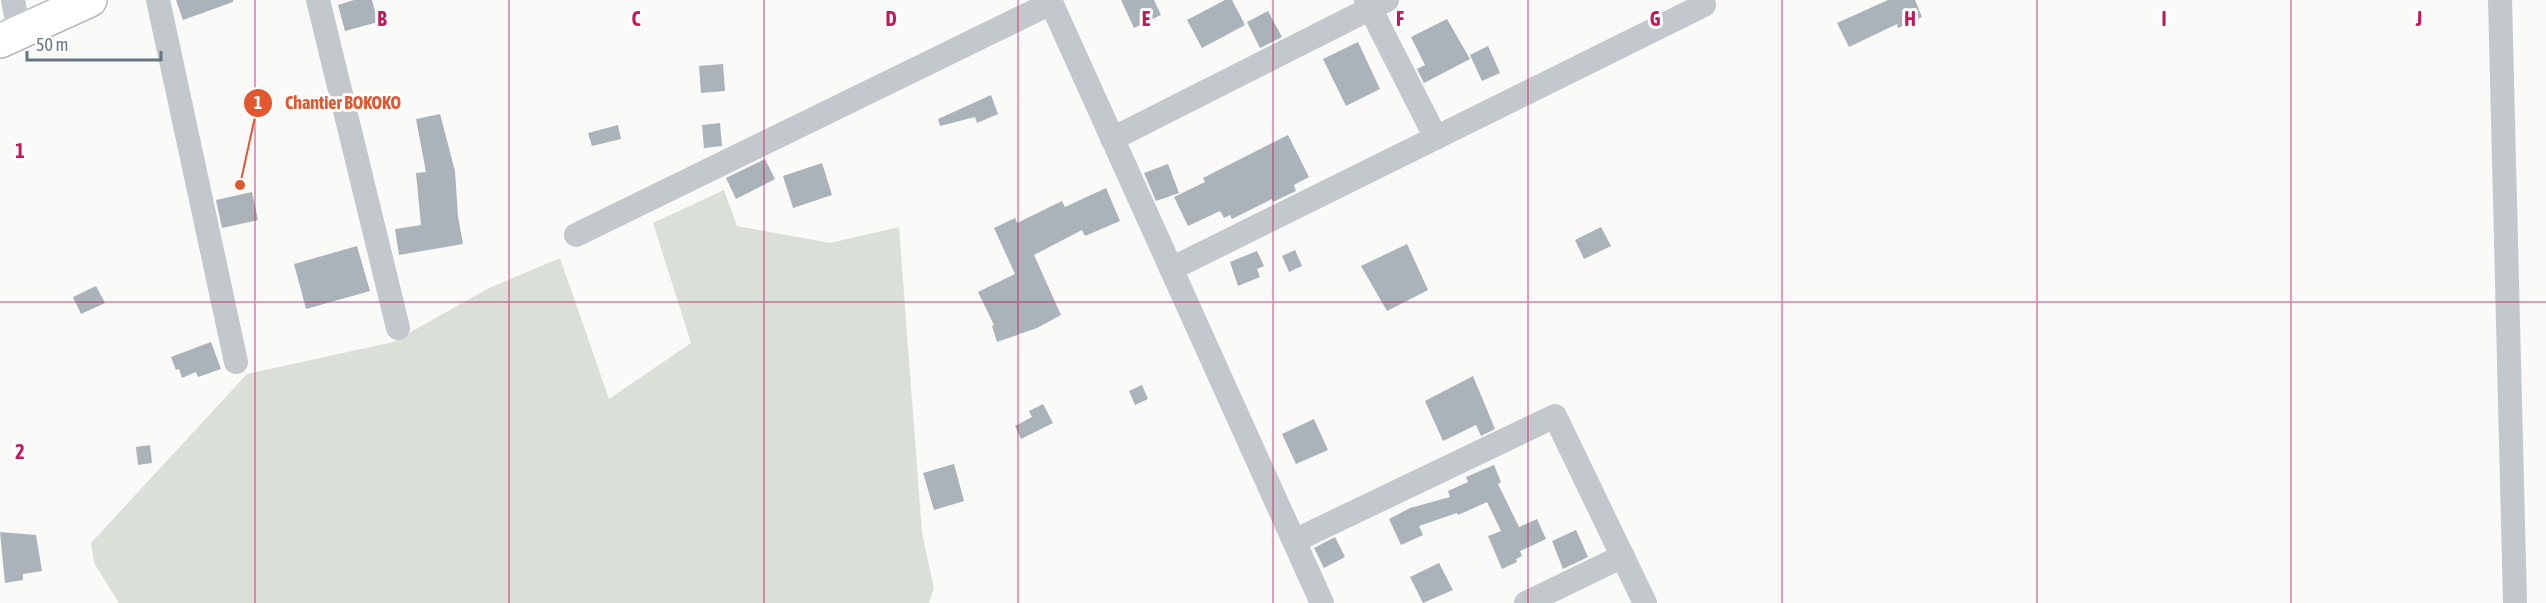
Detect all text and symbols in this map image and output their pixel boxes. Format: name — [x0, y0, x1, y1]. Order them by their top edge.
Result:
text: B — [377, 7, 387, 30]
text: C — [632, 7, 641, 30]
text: D — [885, 7, 897, 30]
text: E — [1142, 7, 1151, 30]
text: F — [1396, 7, 1404, 30]
text: G — [1650, 7, 1661, 30]
text: H — [1904, 7, 1916, 30]
text: I — [2161, 7, 2167, 30]
text: J — [2415, 7, 2422, 30]
scale bar — [27, 24, 160, 62]
text: 50 m — [36, 34, 68, 55]
callout: Chantier BOKOKO — [243, 85, 413, 121]
text: 1 — [254, 92, 262, 113]
text: Chantier BOKOKO — [285, 92, 401, 113]
text: 1 — [15, 139, 25, 162]
text: 2 — [15, 440, 25, 463]

